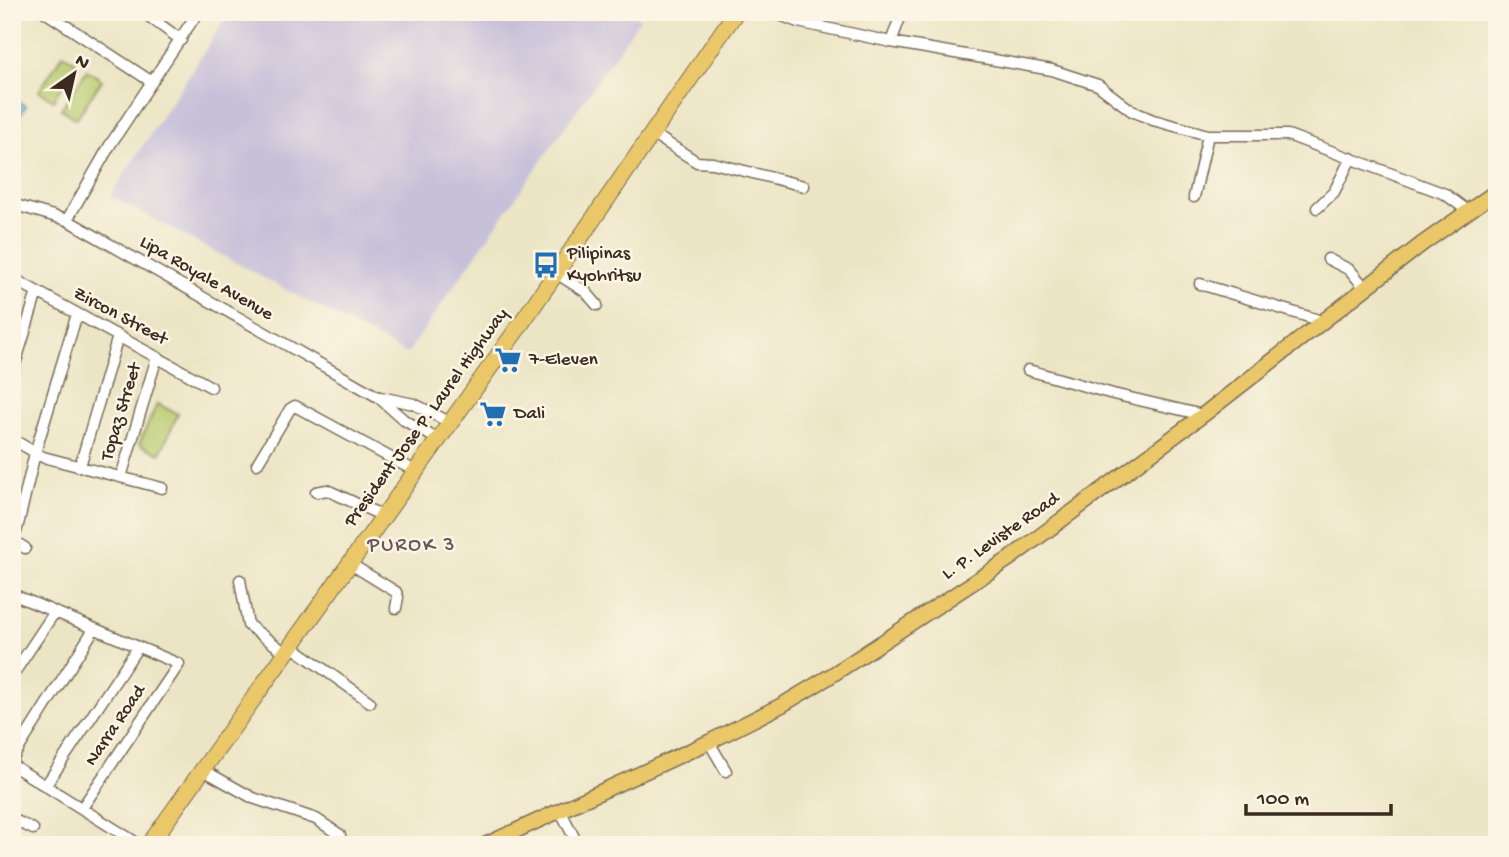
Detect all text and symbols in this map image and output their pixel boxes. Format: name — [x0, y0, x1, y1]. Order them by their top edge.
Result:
north arrow — [38, 38, 108, 108]
text: N — [70, 50, 93, 76]
street label: Lipa Royale Avenue — [135, 231, 277, 327]
place label: Pilipinas Kyohritsu — [566, 243, 641, 288]
bus stop icon: Pilipinas Kyohritsu — [531, 250, 561, 280]
street label: Zircon Street — [69, 283, 173, 353]
street label: President Jose P. Laurel Highway — [339, 304, 514, 533]
supermarket icon: 7-Eleven — [493, 345, 523, 375]
place label: 7-Eleven — [528, 349, 598, 372]
street label: Topaz Street — [96, 358, 148, 464]
supermarket icon: Dali — [478, 399, 508, 429]
place label: Dali — [512, 403, 545, 426]
street label: L. P. Leviste Road — [938, 487, 1066, 586]
district label: PUROK 3 — [367, 534, 456, 559]
street label: Narra Road — [80, 679, 153, 771]
scale bar — [1246, 773, 1392, 817]
text: 100 m — [1256, 788, 1309, 813]

